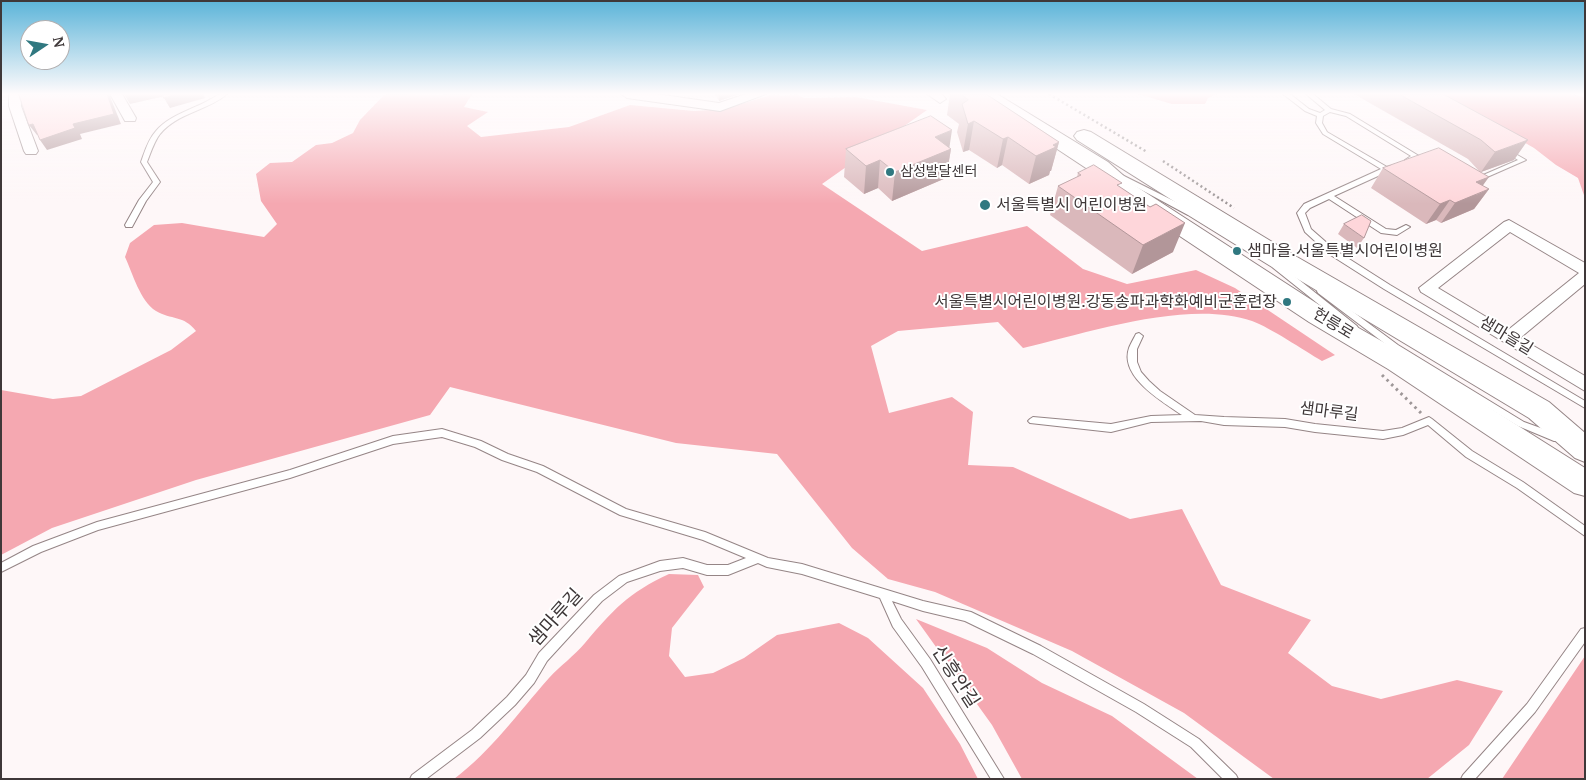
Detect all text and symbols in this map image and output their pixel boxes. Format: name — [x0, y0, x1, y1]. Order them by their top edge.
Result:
north arrow — [20, 20, 70, 70]
text: N — [49, 35, 70, 49]
place label: 삼성발달센터 — [900, 164, 977, 180]
marker: 삼성발달센터 — [884, 166, 896, 178]
place label: 서울특별시 어린이병원 — [996, 195, 1147, 215]
marker: 서울특별시 어린이병원 — [978, 198, 992, 212]
place label: 샘마을.서울특별시어린이병원 — [1247, 241, 1443, 261]
marker: 샘마을.서울특별시어린이병원 — [1231, 245, 1243, 257]
place label: 서울특별시어린이병원.강동송파과학화예비군훈련장 — [934, 292, 1277, 312]
marker: 서울특별시어린이병원.강동송파과학화예비군훈련장 — [1281, 296, 1293, 308]
street label: 헌릉로 — [1309, 304, 1357, 344]
street label: 샘마을길 — [1476, 313, 1536, 359]
street label: 샘마루길 — [1299, 399, 1359, 425]
street label: 샘마루길 — [524, 584, 588, 652]
street label: 신흥안길 — [926, 641, 984, 713]

